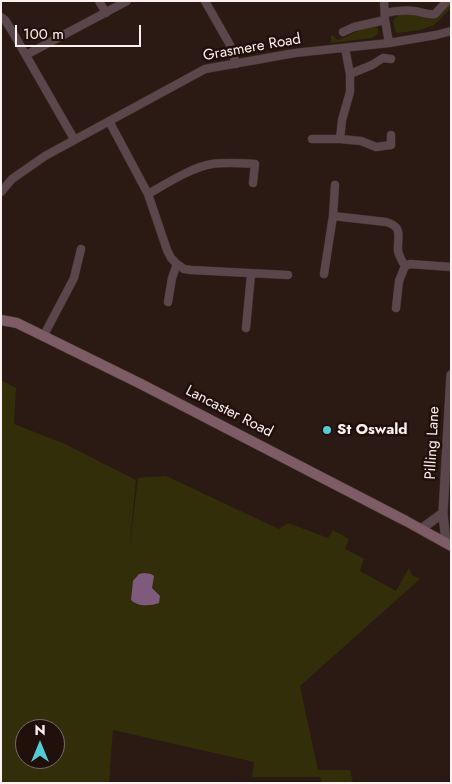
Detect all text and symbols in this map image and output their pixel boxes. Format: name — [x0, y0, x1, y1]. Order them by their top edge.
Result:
scale bar — [18, 15, 144, 47]
text: 100 m — [23, 23, 64, 45]
street label: Grasmere Road — [202, 31, 302, 65]
street label: Lancaster Road — [182, 382, 276, 442]
street label: Pilling Lane — [422, 406, 444, 480]
place label: St Oswald — [337, 421, 408, 439]
marker: St Oswald — [321, 424, 333, 436]
north arrow — [15, 719, 65, 769]
text: N — [34, 720, 46, 740]

